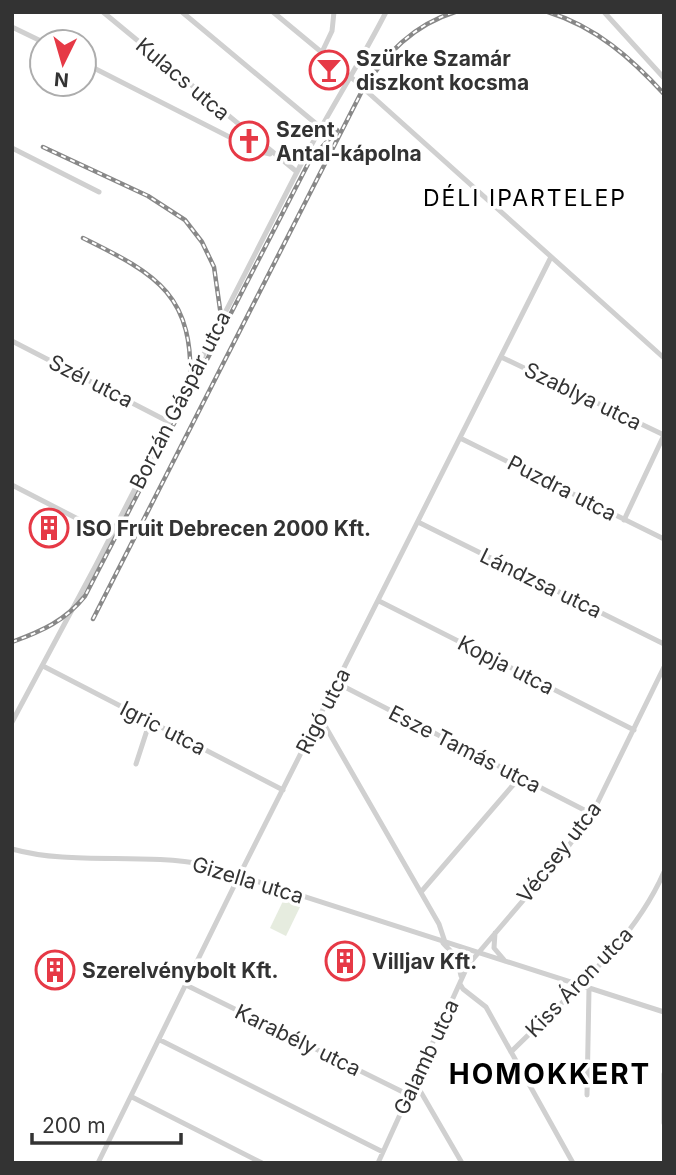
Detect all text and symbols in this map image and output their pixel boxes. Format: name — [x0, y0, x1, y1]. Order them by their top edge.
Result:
north arrow — [28, 28, 98, 98]
street label: Kulacs utca — [131, 33, 235, 125]
place label: Szürke Szamár diszkont kocsma — [356, 46, 529, 95]
bar icon: Szürke Szamár diszkont kocsma — [308, 49, 350, 91]
text: N — [53, 67, 70, 92]
place label: Szent Antal-kápolna — [276, 117, 422, 166]
church icon: Szent Antal-kápolna — [228, 120, 270, 162]
district label: DÉLI IPARTELEP — [423, 184, 627, 212]
street label: Borzán Gáspár utca — [124, 307, 236, 493]
street label: Szél utca — [45, 349, 137, 413]
street label: Szablya utca — [520, 357, 646, 435]
street label: Puzdra utca — [503, 450, 621, 526]
building icon: ISO Fruit Debrecen 2000 Kft. — [28, 507, 70, 549]
place label: ISO Fruit Debrecen 2000 Kft. — [76, 516, 371, 541]
street label: Lándzsa utca — [476, 543, 606, 623]
street label: Kopja utca — [454, 630, 558, 700]
street label: Rigó utca — [291, 664, 355, 758]
street label: Igric utca — [116, 696, 210, 760]
street label: Esze Tamás utca — [385, 700, 545, 798]
street label: Vécsey utca — [512, 796, 606, 908]
street label: Gizella utca — [189, 851, 307, 909]
street label: Kiss Áron utca — [519, 921, 638, 1042]
building icon: Villjav Kft. — [324, 940, 366, 982]
building icon: Szerelvénybolt Kft. — [34, 949, 76, 991]
place label: Villjav Kft. — [372, 949, 477, 974]
place label: Szerelvénybolt Kft. — [82, 958, 279, 983]
street label: Galamb utca — [388, 995, 464, 1119]
street label: Karabély utca — [231, 999, 365, 1081]
district label: HOMOKKERT — [449, 1057, 651, 1091]
scale bar — [32, 1102, 180, 1146]
text: 200 m — [42, 1113, 106, 1138]

